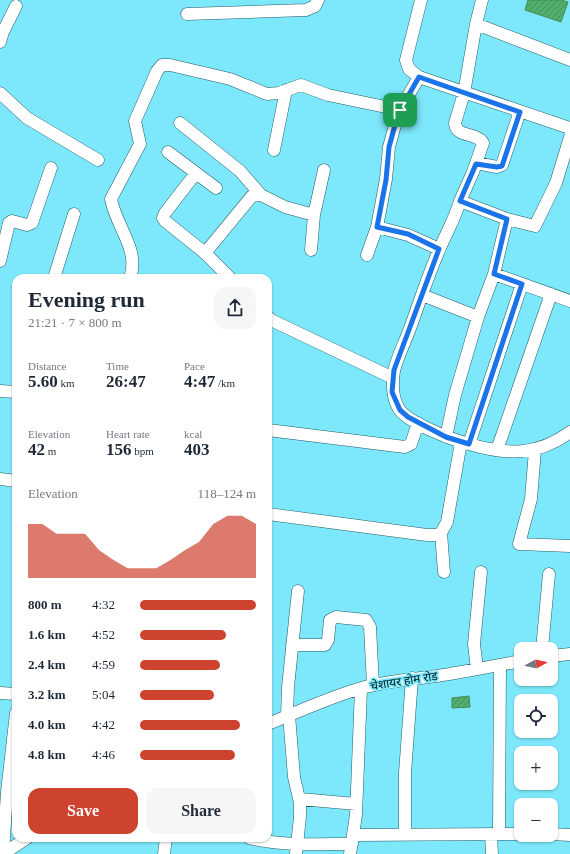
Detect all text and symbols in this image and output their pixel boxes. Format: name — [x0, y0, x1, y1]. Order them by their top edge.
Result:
pin — [383, 93, 417, 127]
icon: arrive — [389, 99, 411, 121]
text: Evening run — [28, 287, 145, 312]
button: share — [214, 287, 256, 329]
text: 21:21 · 7 × 800 m — [28, 315, 122, 330]
text: Distance — [28, 360, 66, 372]
text: Time — [106, 360, 129, 372]
text: Pace — [184, 360, 205, 372]
text: 5.60 — [28, 372, 58, 391]
text: 26:47 — [106, 372, 146, 391]
text: 4:47 — [184, 372, 215, 391]
text: km — [58, 377, 75, 389]
text: /km — [215, 377, 235, 389]
text: Elevation — [28, 428, 70, 440]
text: Heart rate — [106, 428, 150, 440]
text: kcal — [184, 428, 202, 440]
text: 42 — [28, 440, 45, 459]
text: 156 — [106, 440, 132, 459]
text: 403 — [184, 440, 210, 459]
text: m — [45, 445, 56, 457]
text: bpm — [132, 445, 154, 457]
text: Elevation — [28, 486, 78, 501]
text: 118–124 m — [198, 486, 256, 501]
text: 800 m — [28, 597, 62, 612]
text: 4:32 — [92, 597, 115, 612]
text: 1.6 km — [28, 627, 66, 642]
text: 4:52 — [92, 627, 115, 642]
north arrow — [514, 642, 558, 686]
map controls — [514, 642, 558, 842]
text: 2.4 km — [28, 657, 66, 672]
text: 4:59 — [92, 657, 115, 672]
street label: चेशायर होम रोड — [369, 668, 439, 693]
text: 3.2 km — [28, 687, 66, 702]
text: 5:04 — [92, 687, 115, 702]
button: locate — [514, 694, 558, 738]
text: 4.0 km — [28, 717, 66, 732]
text: 4:42 — [92, 717, 115, 732]
button: + — [514, 746, 558, 790]
text: 4.8 km — [28, 747, 66, 762]
text: 4:46 — [92, 747, 115, 762]
button: Save — [28, 788, 138, 834]
button: Share — [146, 788, 256, 834]
button: − — [514, 798, 558, 842]

